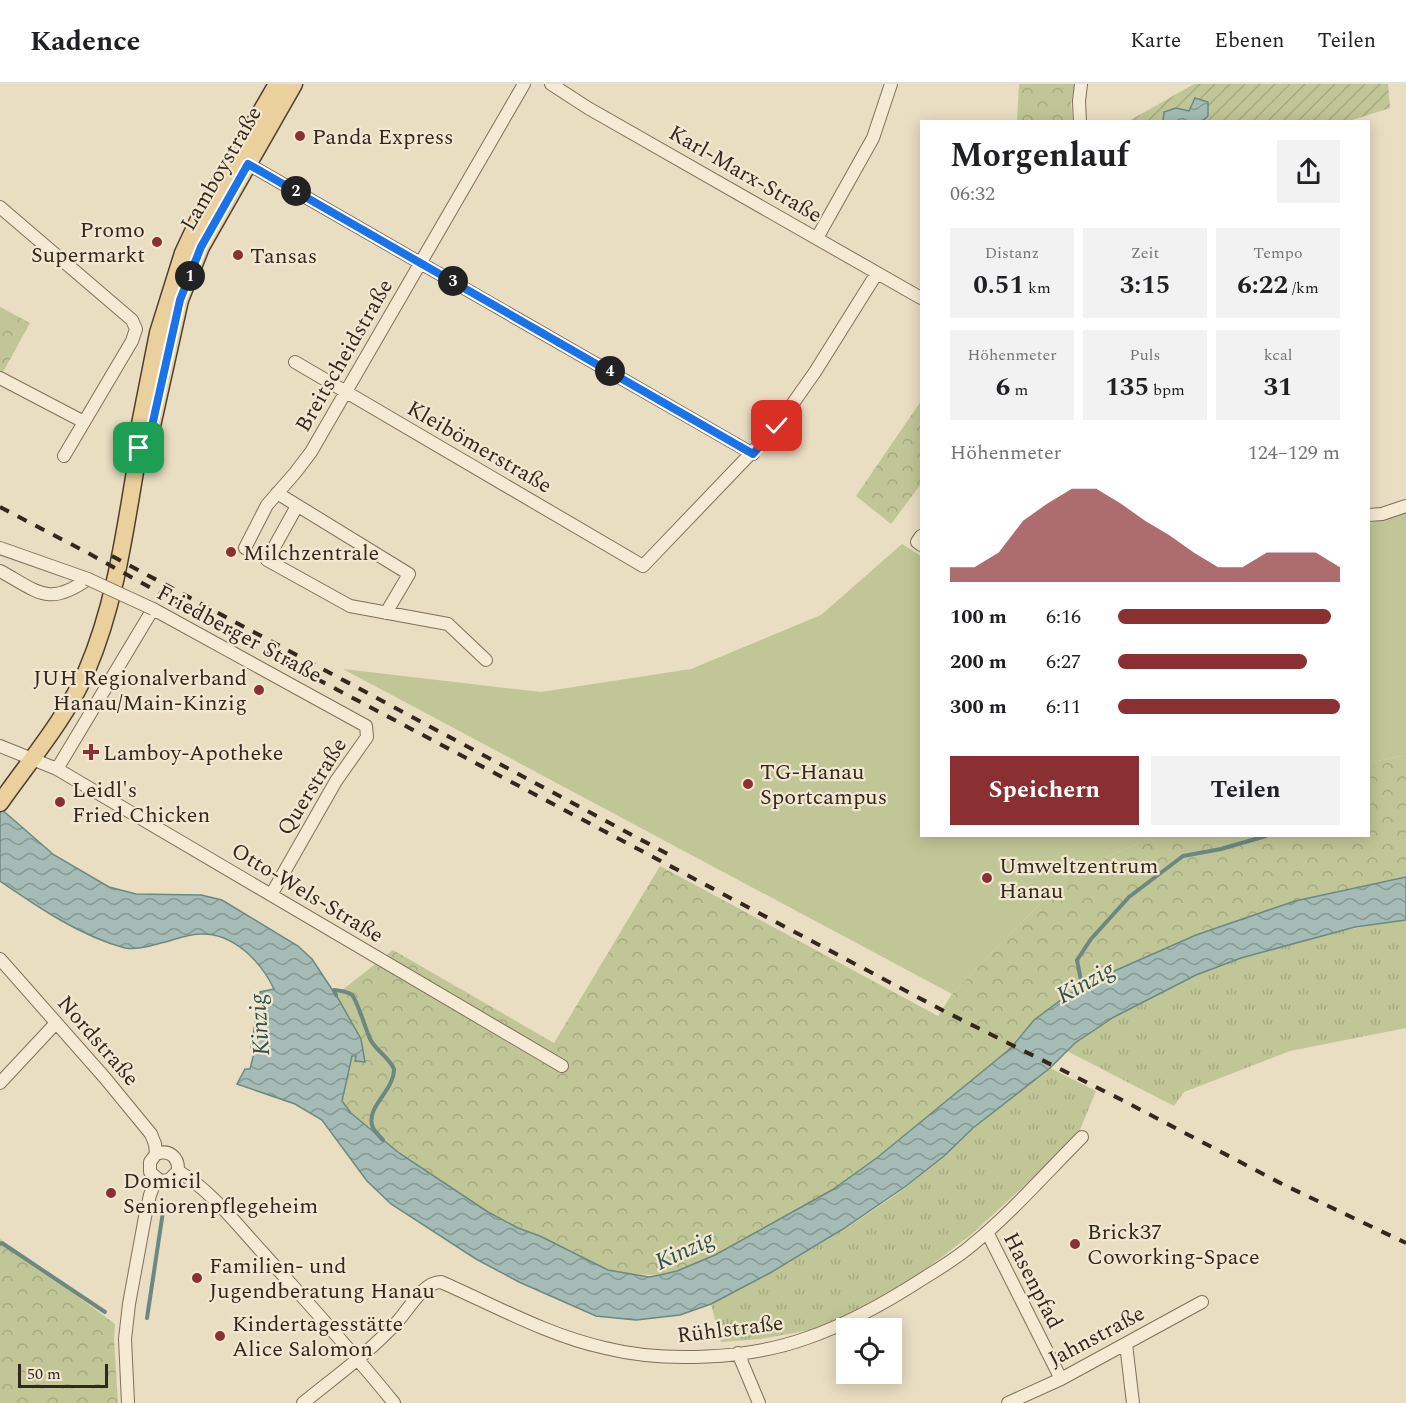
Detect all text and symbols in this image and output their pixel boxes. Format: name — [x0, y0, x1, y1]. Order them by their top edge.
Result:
text: Kadence — [30, 20, 141, 63]
text: Karte — [1130, 25, 1181, 57]
text: Ebenen — [1214, 25, 1285, 57]
text: Teilen — [1318, 25, 1376, 57]
street label: Lamboystraße — [172, 100, 270, 237]
street label: Karl-Marx-Straße — [662, 117, 828, 232]
place label: Panda Express — [312, 121, 454, 154]
marker: Panda Express — [293, 129, 307, 143]
text: Morgenlauf — [950, 131, 1129, 181]
button: share — [1277, 140, 1340, 203]
pin: 2 — [281, 176, 311, 206]
text: 2 — [292, 179, 300, 203]
text: 06:32 — [950, 179, 995, 209]
place label: Promo Supermarkt — [31, 214, 145, 272]
marker: Promo Supermarkt — [150, 235, 164, 249]
place label: Tansas — [250, 240, 317, 273]
text: Distanz — [985, 241, 1039, 265]
text: Zeit — [1131, 241, 1159, 265]
text: Tempo — [1253, 241, 1303, 265]
marker: Tansas — [231, 248, 245, 262]
pin: 1 — [175, 261, 205, 291]
text: 1 — [186, 264, 194, 288]
text: 0.51 — [973, 265, 1024, 305]
text: 3:15 — [1120, 265, 1170, 305]
text: 6:22 — [1237, 265, 1288, 305]
pin: 3 — [438, 266, 468, 296]
text: 3 — [449, 269, 457, 293]
street label: Breitscheidstraße — [287, 273, 402, 439]
text: km — [1024, 276, 1051, 300]
text: /km — [1288, 276, 1319, 300]
text: Höhenmeter — [967, 343, 1057, 367]
text: Puls — [1130, 343, 1160, 367]
text: kcal — [1264, 343, 1292, 367]
pin: 4 — [595, 356, 625, 386]
text: 4 — [606, 359, 614, 383]
text: 6 — [996, 367, 1010, 407]
text: 135 — [1105, 367, 1149, 407]
text: 31 — [1263, 367, 1293, 407]
text: m — [1010, 378, 1028, 402]
text: bpm — [1149, 378, 1185, 402]
street label: Kleibömerstraße — [400, 392, 558, 502]
pin — [751, 400, 802, 451]
icon: check — [760, 409, 793, 442]
pin — [113, 422, 164, 473]
icon: arrive — [122, 431, 155, 464]
text: Höhenmeter — [950, 438, 1062, 468]
text: 124–129 m — [1248, 438, 1340, 468]
place label: Milchzentrale — [243, 537, 379, 570]
marker: Milchzentrale — [224, 545, 238, 559]
street label: Friedberger Straße — [151, 577, 328, 692]
text: 100 m — [950, 602, 1007, 632]
text: 6:16 — [1046, 602, 1081, 632]
text: 200 m — [950, 647, 1007, 677]
text: 6:27 — [1046, 647, 1081, 677]
place label: JUH Regionalverband Hanau/Main-Kinzig — [33, 662, 247, 720]
marker: JUH Regionalverband Hanau/Main-Kinzig — [252, 683, 266, 697]
text: 300 m — [950, 692, 1007, 722]
text: 6:11 — [1046, 692, 1081, 722]
street label: Querstraße — [269, 731, 356, 842]
place label: Lamboy-Apotheke — [103, 737, 284, 770]
marker: Lamboy-Apotheke — [84, 745, 98, 759]
place label: TG-Hanau Sportcampus — [760, 756, 887, 814]
button: Speichern — [950, 756, 1139, 825]
button: Teilen — [1151, 756, 1340, 825]
place label: Leidl's Fried Chicken — [72, 774, 210, 832]
marker: TG-Hanau Sportcampus — [741, 777, 755, 791]
marker: Leidl's Fried Chicken — [53, 795, 67, 809]
street label: Otto-Wels-Straße — [225, 835, 390, 952]
place label: Umweltzentrum Hanau — [999, 850, 1158, 908]
marker: Umweltzentrum Hanau — [980, 871, 994, 885]
water label: Kinzig — [1050, 952, 1122, 1014]
street label: Nordstraße — [49, 988, 147, 1094]
water label: Kinzig — [240, 992, 280, 1057]
place label: Domicil Seniorenpflegeheim — [123, 1165, 318, 1223]
marker: Domicil Seniorenpflegeheim — [104, 1186, 118, 1200]
place label: Brick37 Coworking-Space — [1087, 1216, 1260, 1274]
water label: Kinzig — [649, 1221, 721, 1280]
street label: Hasenpfad — [994, 1227, 1071, 1335]
marker: Brick37 Coworking-Space — [1068, 1237, 1082, 1251]
place label: Familien- und Jugendberatung Hanau — [209, 1250, 435, 1308]
marker: Familien- und Jugendberatung Hanau — [190, 1271, 204, 1285]
street label: Jahnstraße — [1043, 1297, 1151, 1376]
street label: Rühlstraße — [675, 1307, 785, 1352]
place label: Kindertagesstätte Alice Salomon — [232, 1308, 403, 1366]
map controls — [836, 1318, 902, 1384]
button: locate — [836, 1318, 902, 1384]
marker: Kindertagesstätte Alice Salomon — [213, 1329, 227, 1343]
scale bar — [18, 1361, 108, 1388]
text: 50 m — [27, 1362, 61, 1386]

